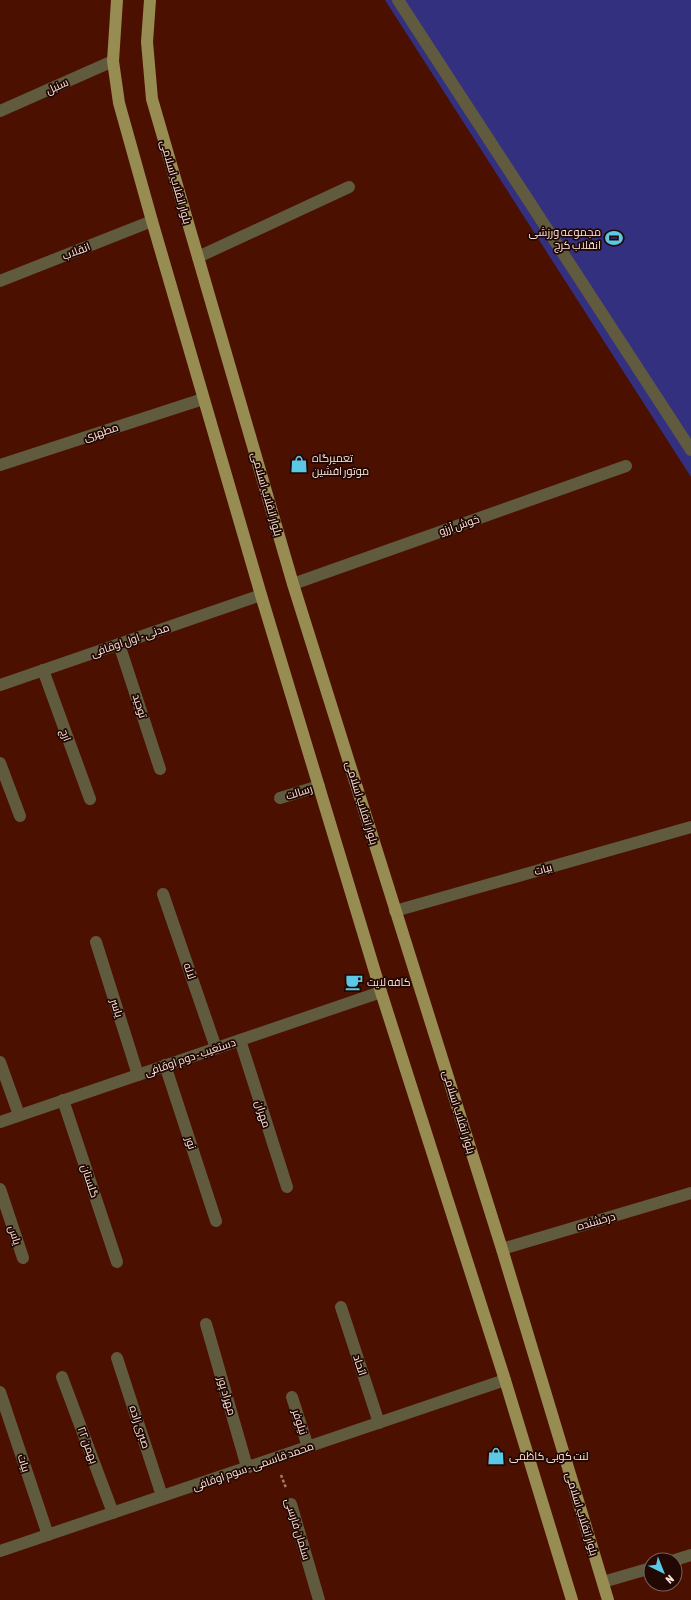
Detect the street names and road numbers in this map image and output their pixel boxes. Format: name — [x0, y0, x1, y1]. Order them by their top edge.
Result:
street label: سنبل — [44, 76, 70, 97]
street label: بلوار انقلاب اسلامی — [157, 139, 194, 226]
street label: انقلاب — [60, 240, 92, 262]
street label: مطهری — [82, 421, 120, 444]
street label: بلوار انقلاب اسلامی — [248, 451, 285, 538]
street label: خوش آرزو — [437, 512, 481, 538]
street label: مدنی - اول اوقافی — [89, 621, 171, 660]
street label: توحید — [130, 692, 150, 720]
street label: ارج — [56, 727, 74, 743]
street label: بلوار انقلاب اسلامی — [343, 760, 380, 847]
street label: رسالت — [284, 782, 314, 803]
street label: بیات — [533, 861, 553, 877]
street label: لاله — [182, 961, 198, 981]
street label: یاسر — [107, 996, 126, 1019]
street label: دستغیب - دوم اوقافی — [143, 1036, 238, 1080]
street label: بلوار انقلاب اسلامی — [440, 1069, 477, 1156]
street label: مهران — [252, 1099, 273, 1129]
street label: نور — [182, 1134, 199, 1151]
street label: گلستان — [78, 1163, 101, 1199]
street label: درخشنده — [575, 1210, 617, 1233]
street label: یاس — [5, 1224, 24, 1246]
street label: اتحاد — [351, 1353, 369, 1377]
street label: مهراد پور — [215, 1374, 238, 1417]
street label: صبری زاده — [126, 1404, 153, 1450]
street label: نیلوفر — [289, 1407, 310, 1437]
street label: ۲۲ بهمن — [75, 1425, 101, 1466]
street label: محمد قاسمی - سوم اوقافی — [191, 1440, 316, 1494]
street label: بیات — [15, 1453, 33, 1474]
street label: بلوار انقلاب اسلامی — [563, 1471, 600, 1558]
street label: سلمان فارسی — [282, 1497, 313, 1561]

